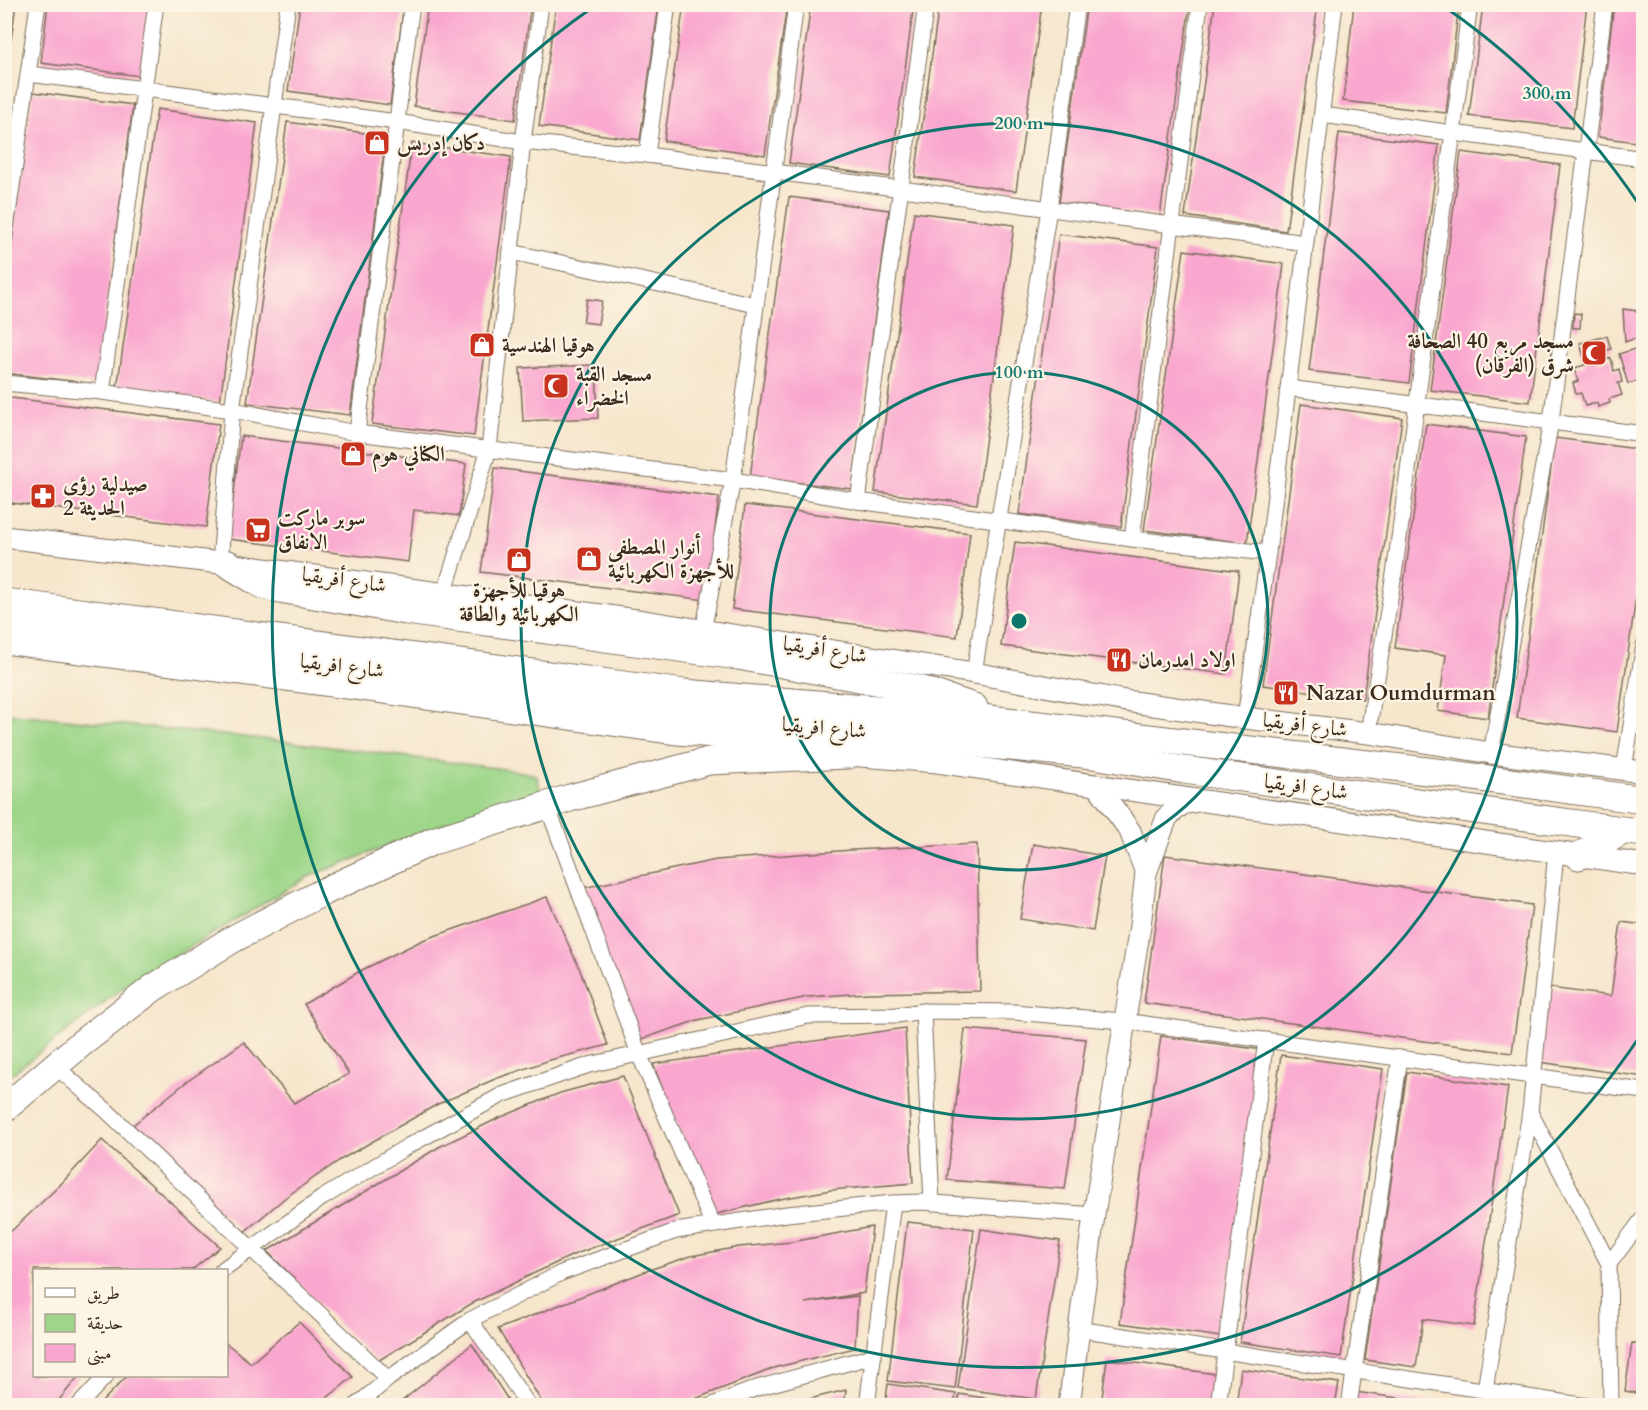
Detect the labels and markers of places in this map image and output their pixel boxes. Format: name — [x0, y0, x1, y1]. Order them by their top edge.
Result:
shop icon: دكان إدريس — [362, 128, 392, 158]
place label: دكان إدريس — [397, 129, 485, 158]
place label: مسجد مربع 40 الصحافة شرق (الفرقان) — [1407, 327, 1574, 380]
shop icon: هوقيا الهندسية — [467, 330, 497, 360]
place label: هوقيا الهندسية — [502, 331, 595, 360]
mosque icon: مسجد مربع 40 الصحافة شرق (الفرقان) — [1579, 338, 1609, 368]
place label: مسجد القبة الخضراء — [576, 360, 652, 413]
mosque icon: مسجد القبة الخضراء — [541, 371, 571, 401]
shop icon: الكناني هوم — [338, 439, 368, 469]
place label: الكناني هوم — [372, 440, 445, 473]
place label: صيدلية رؤى الحديثة 2 — [63, 470, 148, 523]
pharmacy icon: صيدلية رؤى الحديثة 2 — [28, 481, 58, 511]
place label: سوبر ماركت الانفاق — [278, 504, 365, 557]
supermarket icon: سوبر ماركت الانفاق — [243, 515, 273, 545]
place label: أنوار المصطفى للأجهزة الكهربائية — [607, 533, 734, 586]
shop icon: أنوار المصطفى للأجهزة الكهربائية — [574, 544, 604, 574]
shop icon: هوقيا للأجهزة الكهربائية والطاقة — [504, 545, 534, 575]
place label: هوقيا للأجهزة الكهربائية والطاقة — [460, 576, 579, 629]
centre of rings — [1009, 611, 1029, 631]
restaurant icon: اولاد امدرمان — [1104, 645, 1134, 675]
place label: اولاد امدرمان — [1138, 646, 1236, 675]
restaurant icon: Nazar Oumdurman — [1271, 678, 1301, 708]
place label: Nazar Oumdurman — [1306, 679, 1496, 708]

